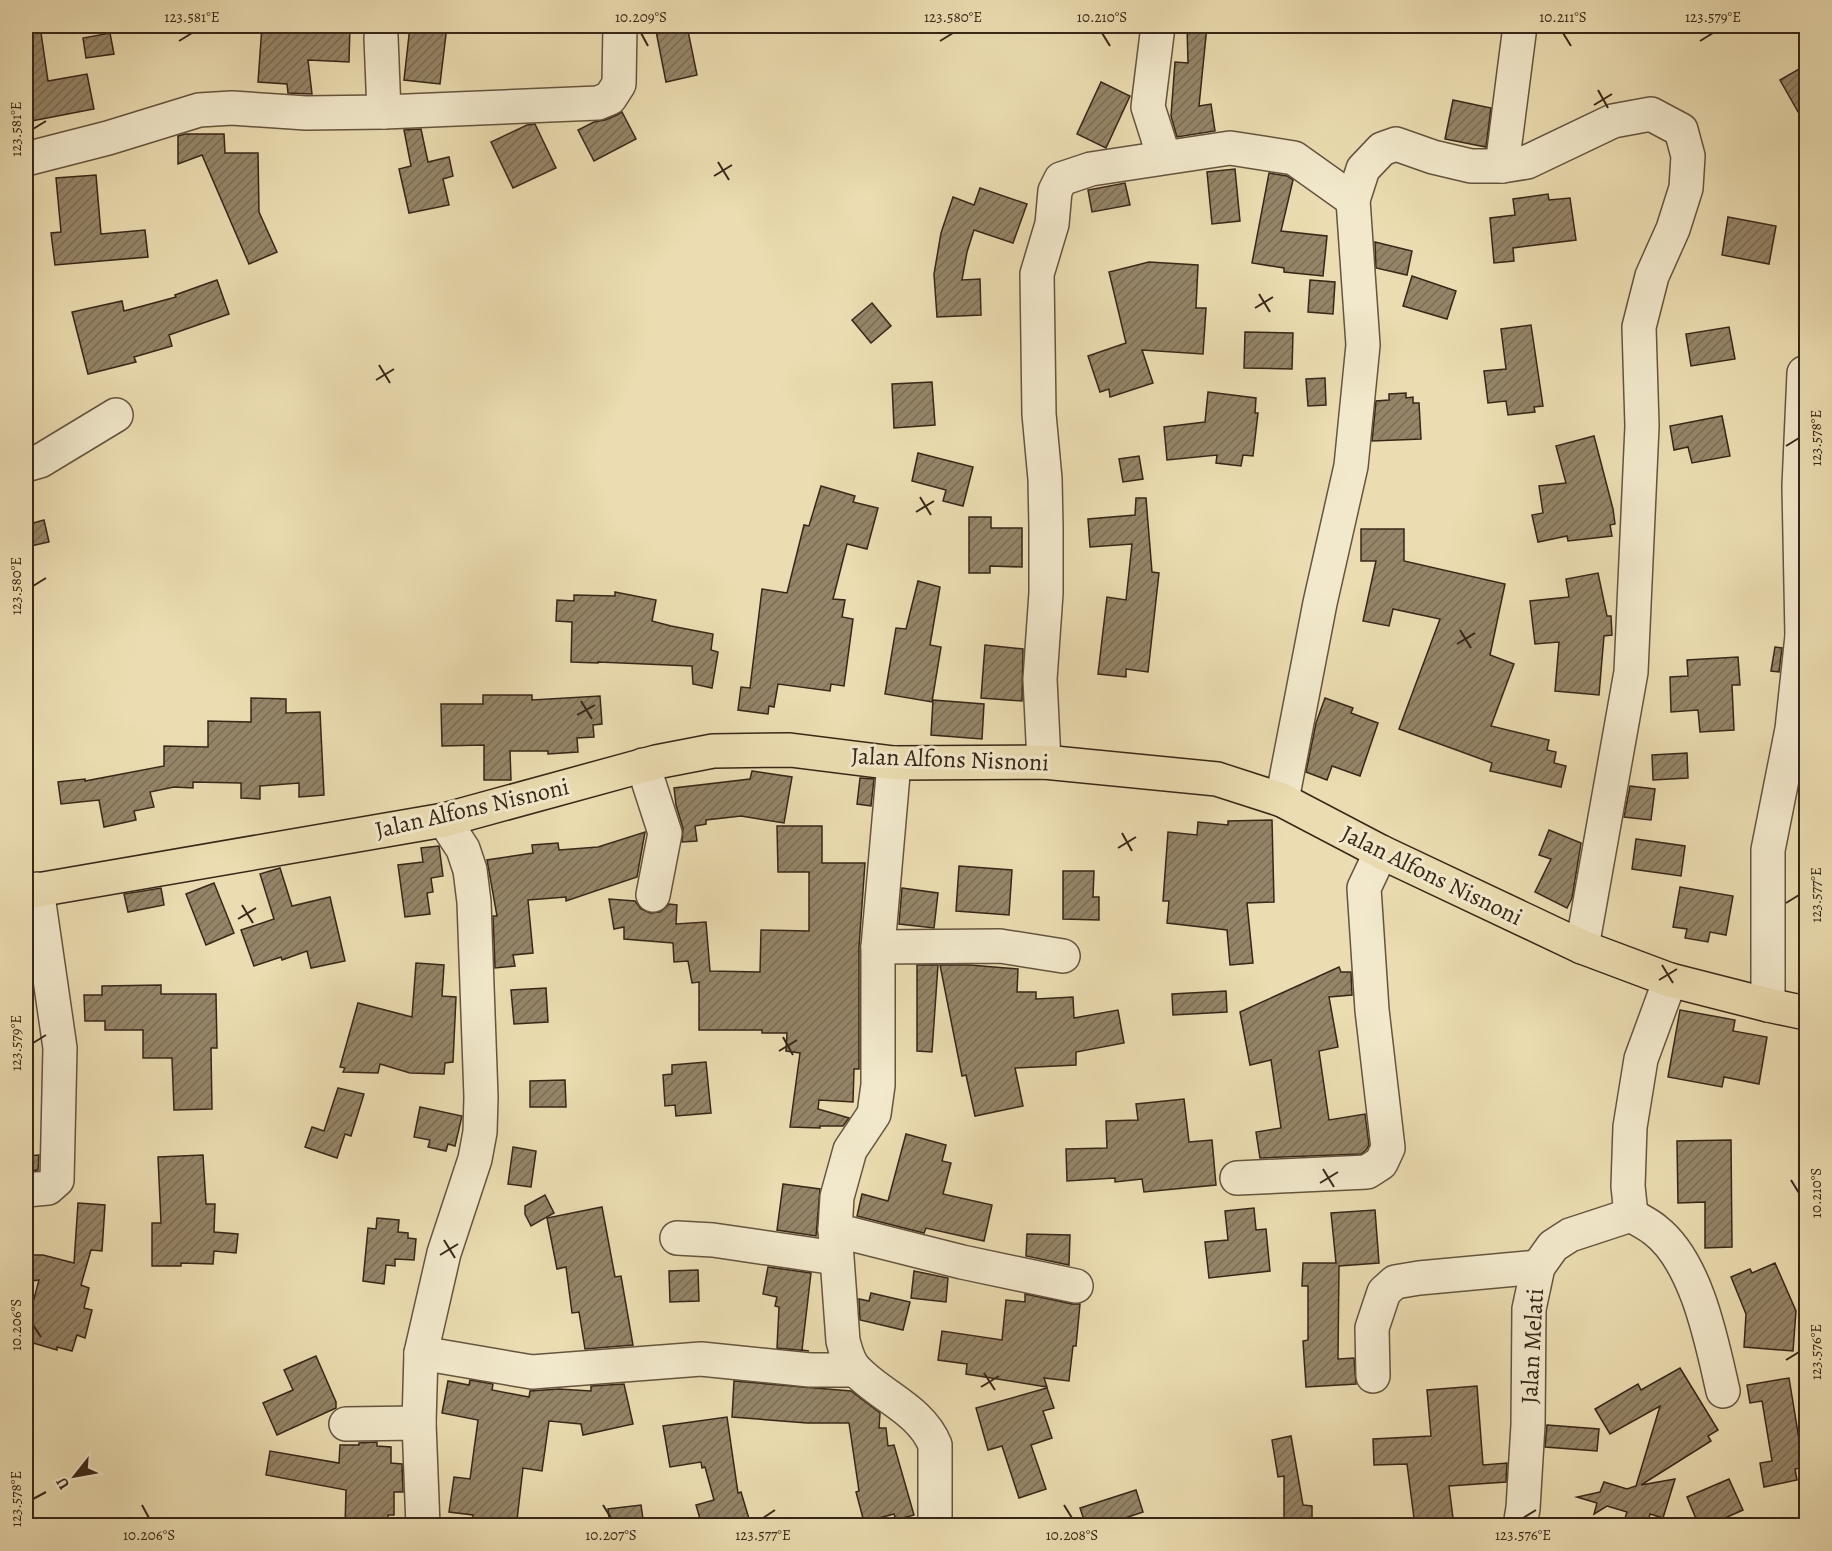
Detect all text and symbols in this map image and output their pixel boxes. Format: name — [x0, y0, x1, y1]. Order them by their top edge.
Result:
text: 123.581°E — [164, 7, 220, 27]
text: 10.209°S — [615, 7, 667, 27]
text: 123.580°E — [924, 7, 982, 27]
text: 10.210°S — [1077, 7, 1127, 27]
text: 10.211°S — [1539, 7, 1587, 27]
text: 123.579°E — [1685, 7, 1741, 27]
text: 123.581°E — [6, 101, 26, 157]
text: 123.578°E — [1806, 410, 1826, 466]
text: 123.580°E — [6, 557, 26, 615]
street label: Jalan Alfons Nisnoni — [850, 740, 1050, 778]
street label: Jalan Alfons Nisnoni — [372, 770, 572, 846]
street label: Jalan Alfons Nisnoni — [1336, 817, 1528, 933]
text: 123.577°E — [1806, 867, 1826, 923]
text: 123.579°E — [6, 1015, 26, 1071]
text: 10.210°S — [1806, 1168, 1826, 1218]
street label: Jalan Melati — [1513, 1287, 1551, 1405]
text: 10.206°S — [6, 1299, 26, 1351]
text: 123.576°E — [1806, 1324, 1826, 1380]
north arrow — [45, 1446, 105, 1506]
text: 123.578°E — [6, 1471, 26, 1527]
text: U — [51, 1473, 75, 1493]
text: 10.206°S — [123, 1525, 175, 1545]
text: 10.207°S — [585, 1525, 637, 1545]
text: 123.577°E — [735, 1525, 791, 1545]
text: 10.208°S — [1046, 1525, 1098, 1545]
text: 123.576°E — [1495, 1525, 1551, 1545]

